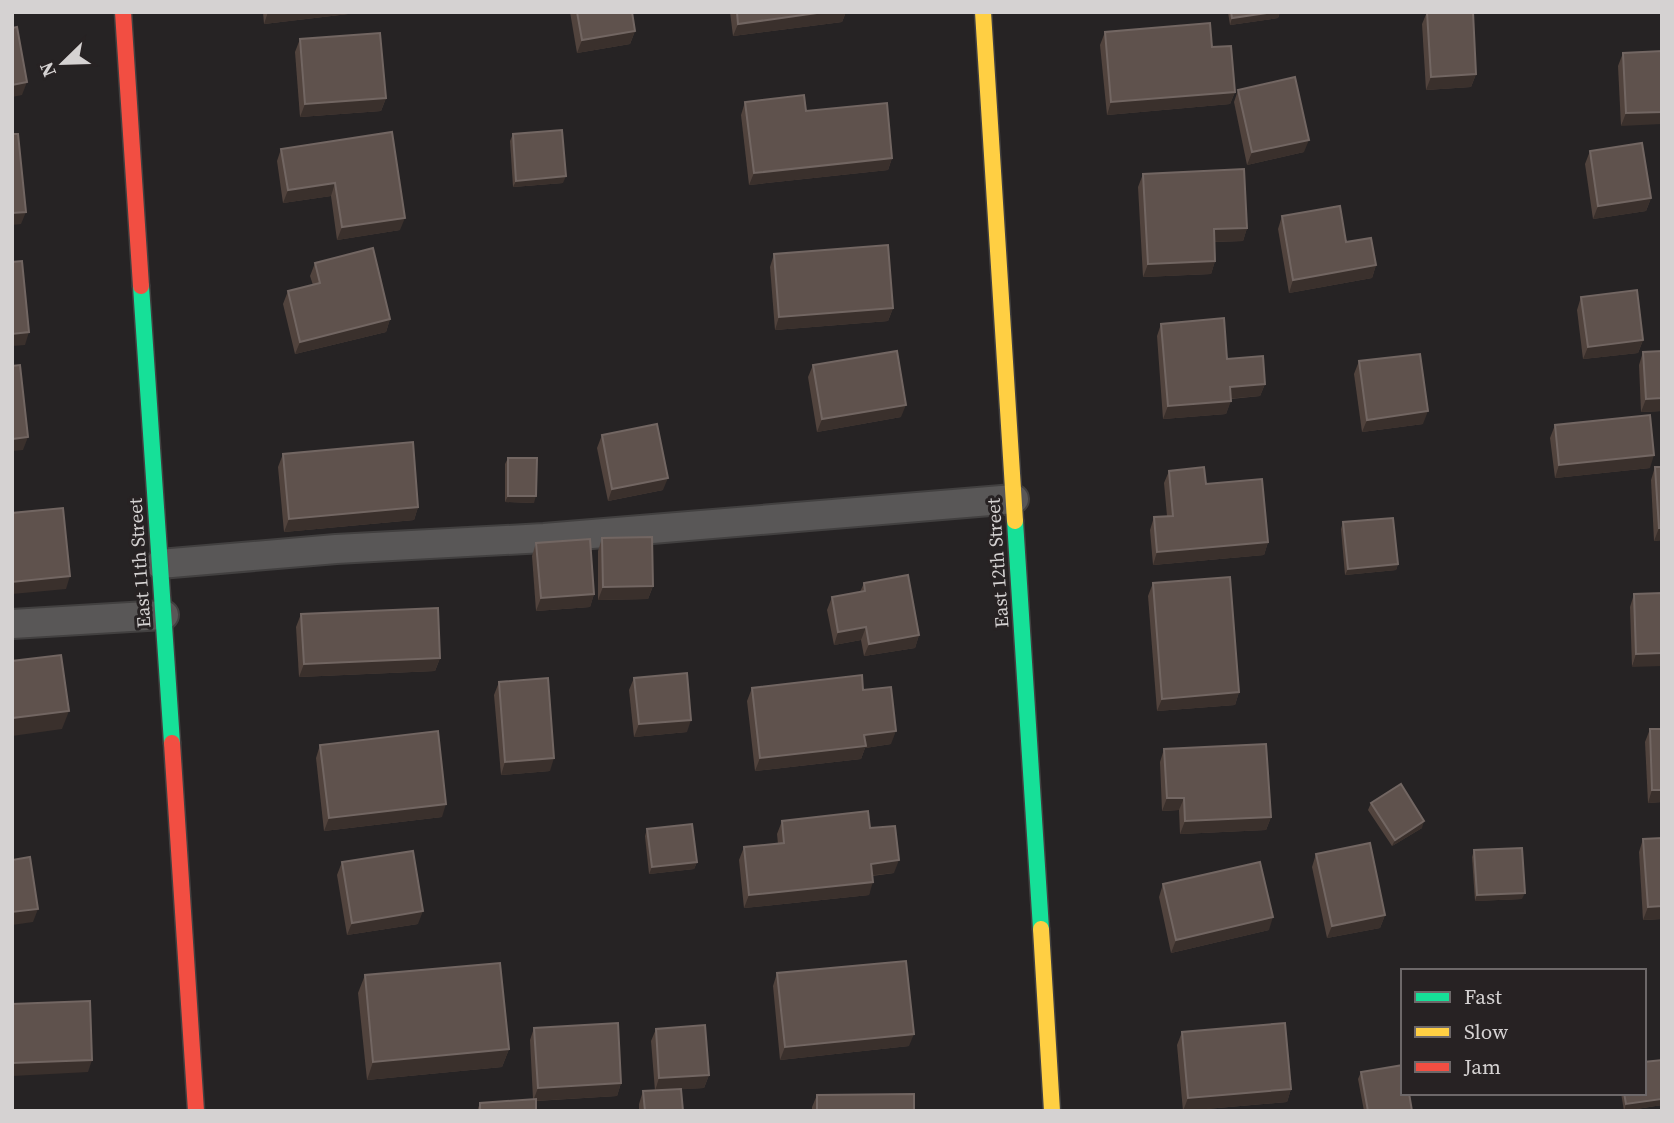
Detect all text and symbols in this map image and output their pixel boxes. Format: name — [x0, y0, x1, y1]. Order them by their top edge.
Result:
north arrow — [28, 28, 98, 98]
text: N — [33, 58, 62, 81]
street label: East 11th Street — [121, 496, 157, 629]
street label: East 12th Street — [979, 496, 1015, 629]
legend — [1401, 969, 1646, 1095]
text: Fast — [1464, 982, 1502, 1011]
text: Slow — [1464, 1017, 1508, 1046]
text: Jam — [1463, 1052, 1501, 1081]

